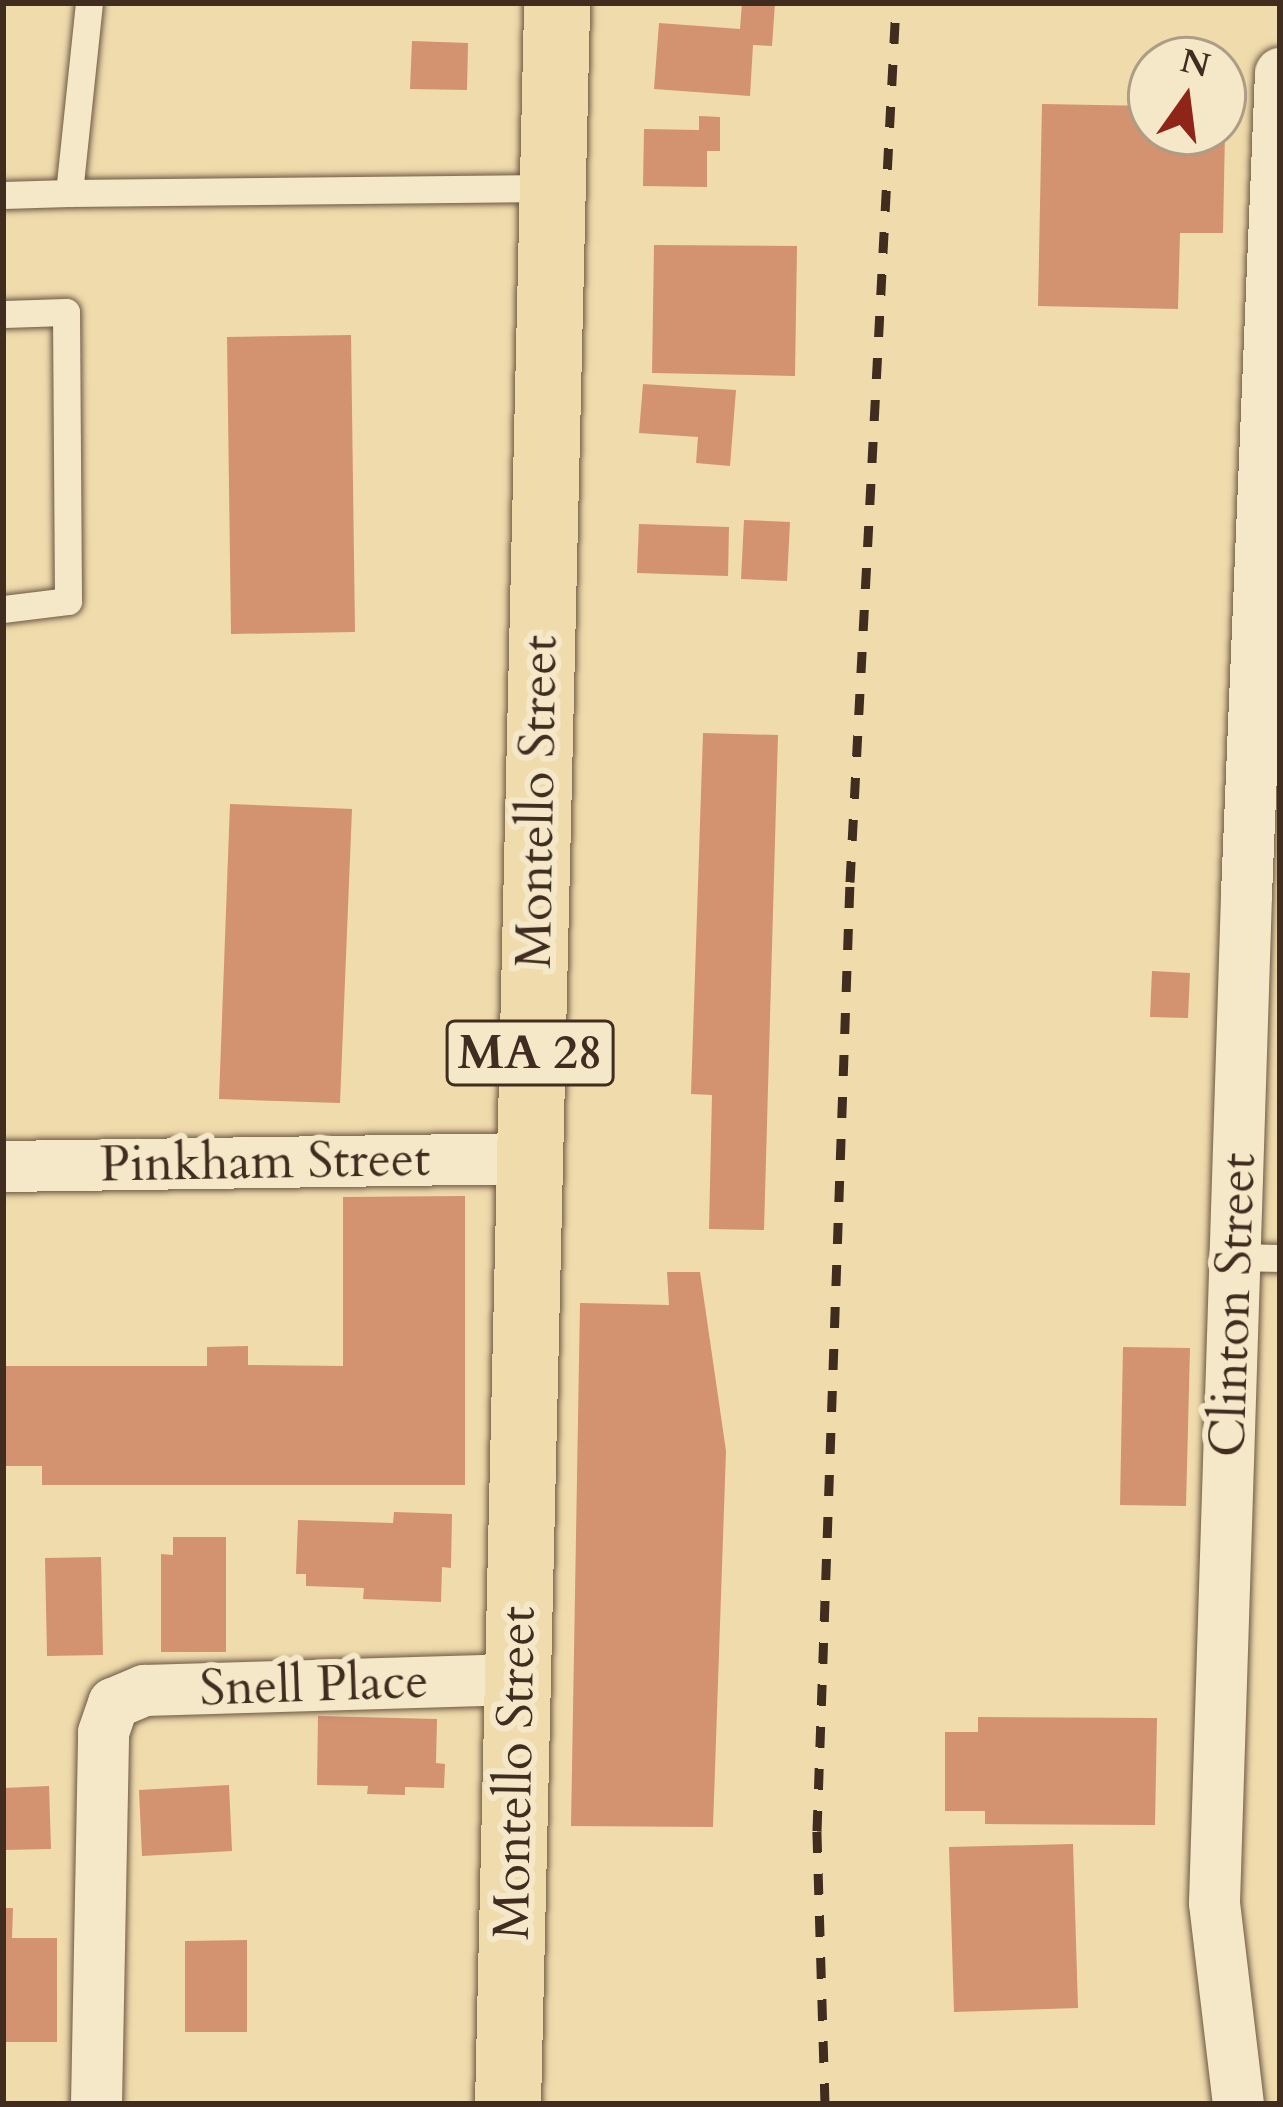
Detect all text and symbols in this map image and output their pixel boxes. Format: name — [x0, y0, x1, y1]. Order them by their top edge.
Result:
north arrow — [1127, 36, 1247, 156]
text: N — [1176, 38, 1214, 89]
street label: Montello Street — [503, 635, 571, 969]
road number: MA 28 — [443, 1011, 617, 1095]
street label: Pinkham Street — [99, 1129, 431, 1195]
street label: Clinton Street — [1197, 1152, 1269, 1458]
street label: Montello Street — [481, 1606, 549, 1940]
street label: Snell Place — [199, 1650, 429, 1720]

